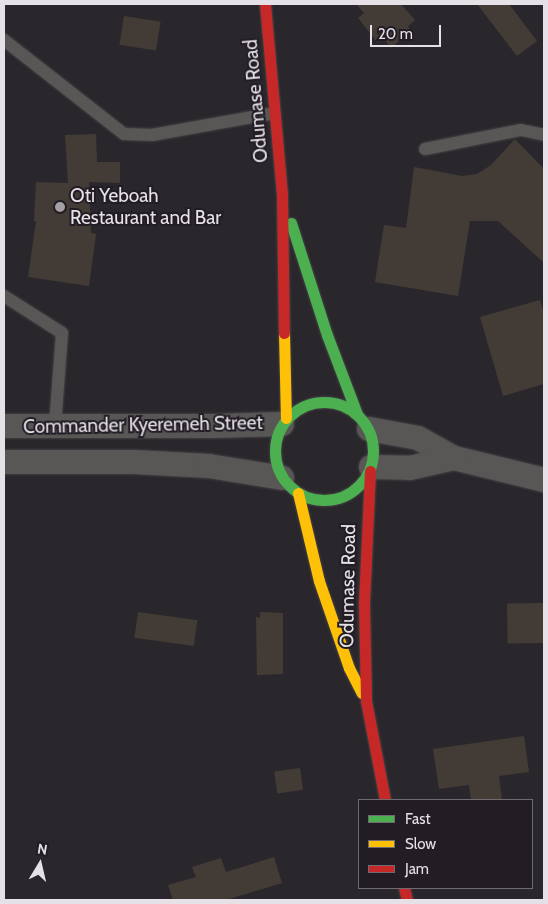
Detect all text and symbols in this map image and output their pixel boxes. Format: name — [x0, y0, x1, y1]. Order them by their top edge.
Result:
scale bar — [373, 15, 444, 47]
text: 20 m — [378, 25, 413, 43]
street label: Odumase Road — [239, 38, 273, 164]
place label: Oti Yeboah Restaurant and Bar — [70, 185, 221, 229]
marker: Oti Yeboah Restaurant and Bar — [54, 201, 66, 213]
street label: Commander Kyeremeh Street — [23, 412, 263, 438]
street label: Odumase Road — [336, 524, 360, 648]
legend — [358, 799, 533, 889]
text: Fast — [405, 810, 430, 828]
text: Slow — [405, 835, 436, 853]
north arrow — [15, 839, 65, 889]
text: N — [36, 840, 49, 859]
text: Jam — [405, 860, 429, 878]

